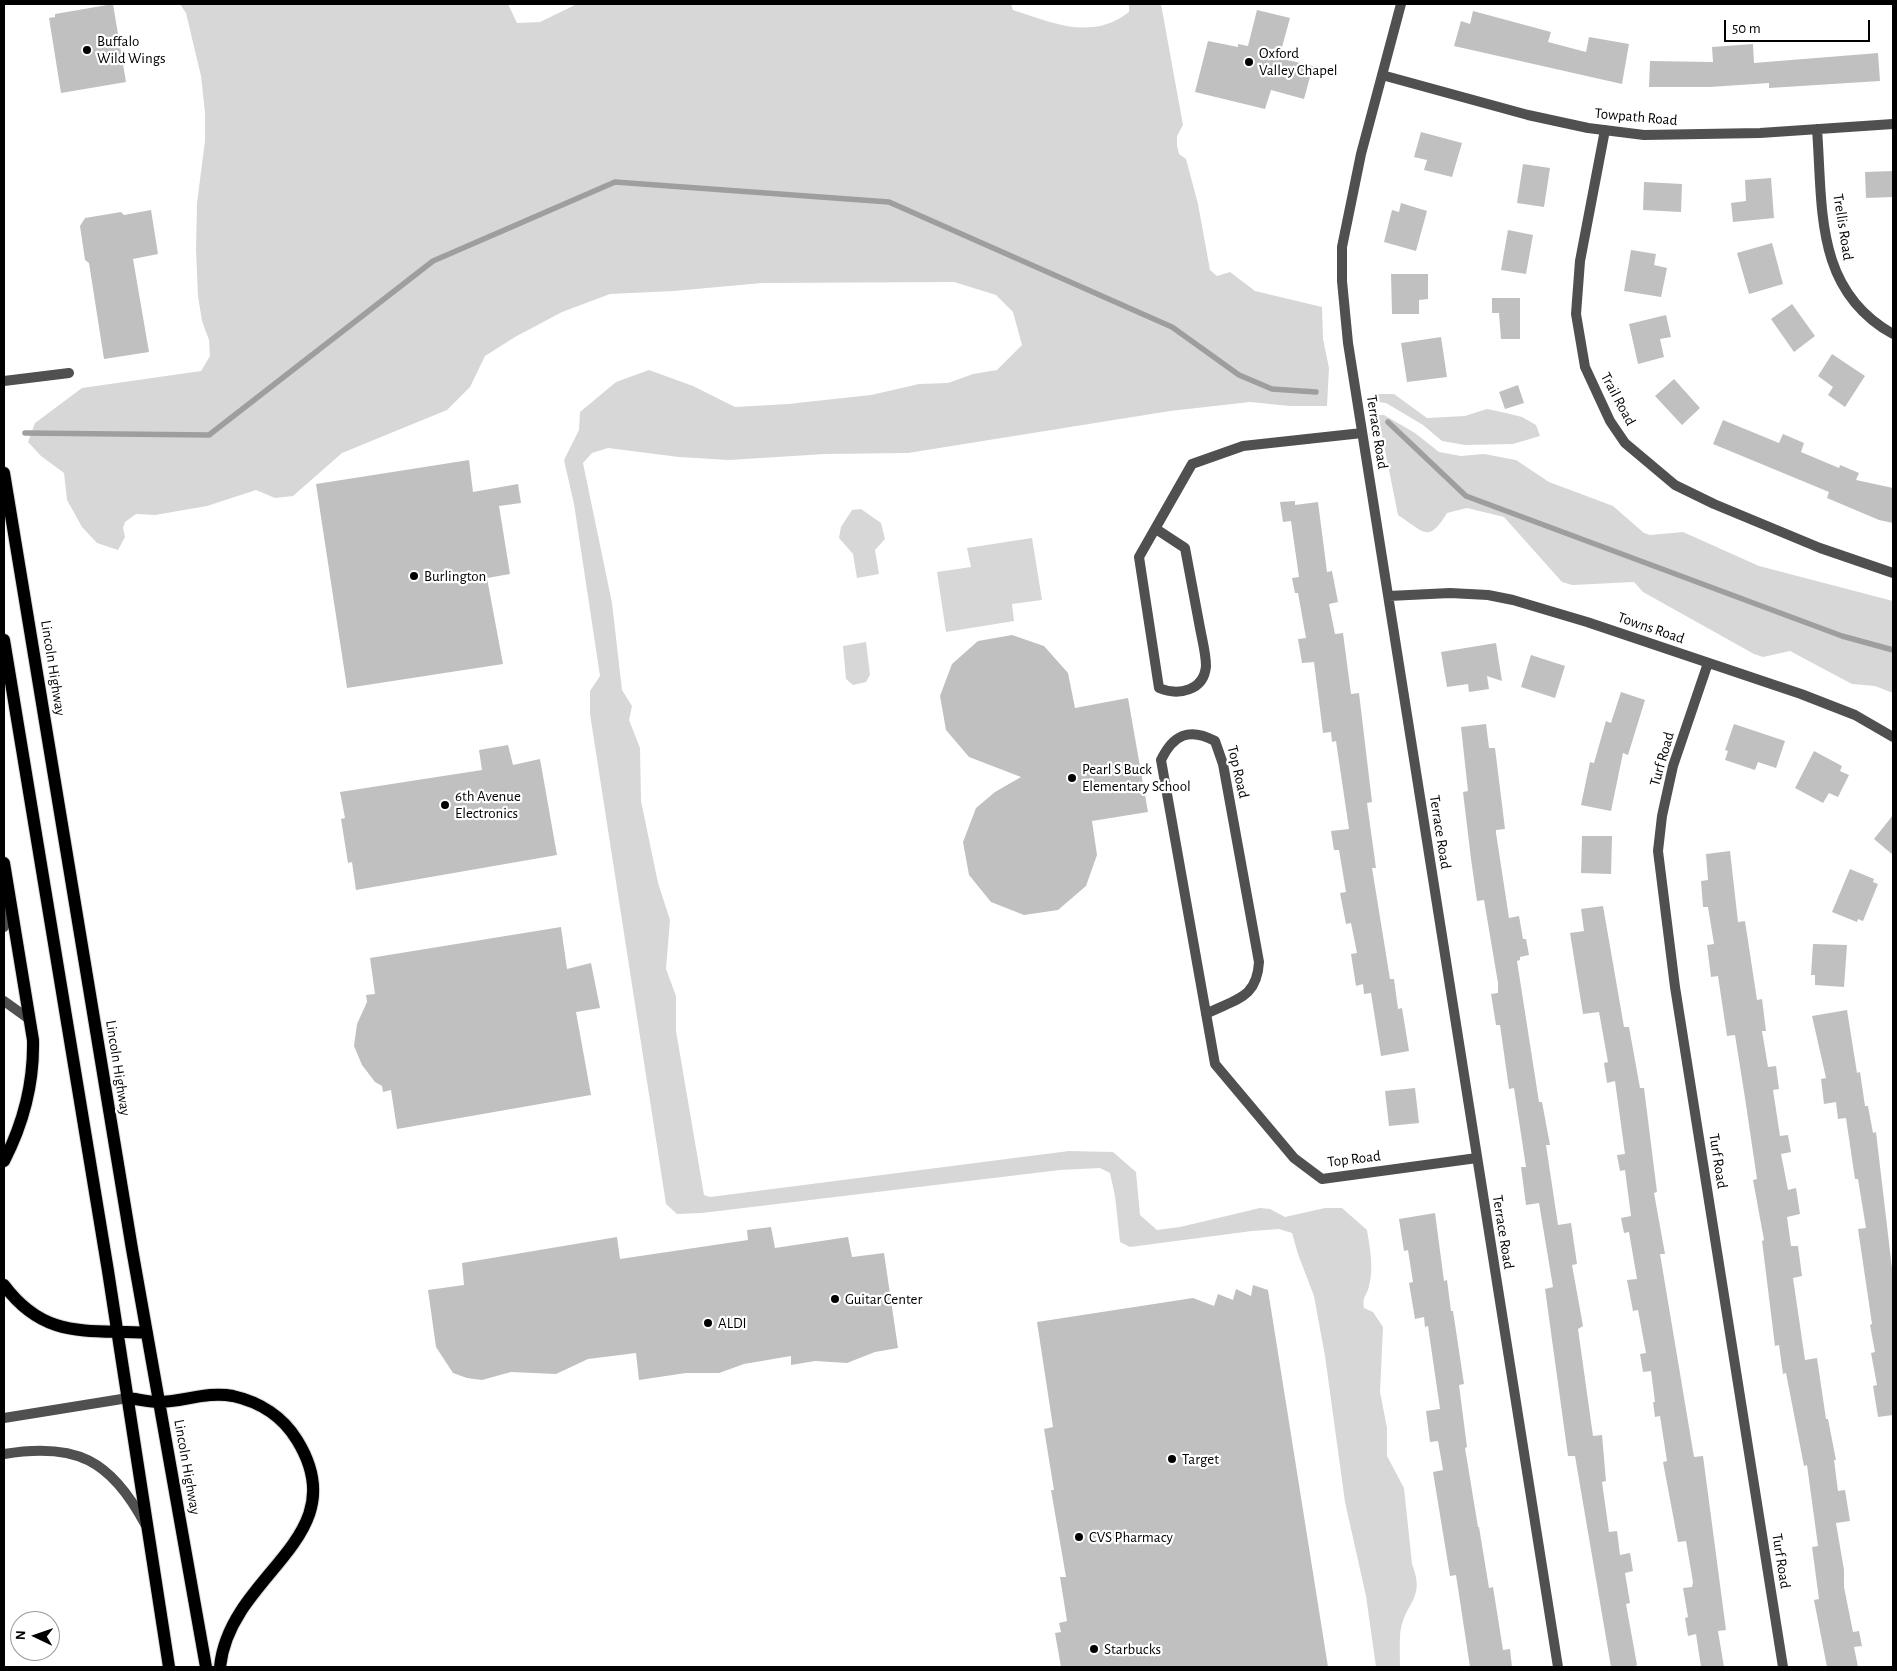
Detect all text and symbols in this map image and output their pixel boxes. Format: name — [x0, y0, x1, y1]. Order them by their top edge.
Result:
scale bar — [1727, 10, 1873, 42]
text: 50 m — [1732, 21, 1761, 36]
place label: Buffalo Wild Wings — [97, 32, 166, 67]
marker: Buffalo Wild Wings — [81, 44, 93, 56]
place label: Oxford Valley Chapel — [1259, 44, 1338, 79]
marker: Oxford Valley Chapel — [1243, 56, 1255, 68]
street label: Towpath Road — [1594, 104, 1678, 130]
street label: Trellis Road — [1829, 192, 1857, 262]
street label: Trail Road — [1597, 369, 1639, 429]
street label: Terrace Road — [1362, 394, 1392, 470]
place label: Burlington — [424, 567, 486, 585]
marker: Burlington — [408, 570, 420, 582]
street label: Towns Road — [1615, 608, 1687, 648]
street label: Lincoln Highway — [37, 619, 69, 717]
street label: Turf Road — [1646, 730, 1678, 788]
street label: Top Road — [1223, 744, 1253, 800]
place label: Pearl S Buck Elementary School — [1082, 760, 1191, 795]
marker: Pearl S Buck Elementary School — [1066, 772, 1078, 784]
place label: 6th Avenue Electronics — [455, 787, 521, 822]
street label: Terrace Road — [1425, 794, 1455, 870]
marker: 6th Avenue Electronics — [439, 799, 451, 811]
street label: Lincoln Highway — [102, 1019, 134, 1117]
street label: Turf Road — [1705, 1132, 1731, 1190]
street label: Top Road — [1326, 1147, 1382, 1171]
street label: Terrace Road — [1488, 1194, 1518, 1270]
place label: Guitar Center — [845, 1290, 922, 1308]
marker: Guitar Center — [829, 1293, 841, 1305]
place label: ALDI — [718, 1314, 747, 1332]
marker: ALDI — [702, 1317, 714, 1329]
street label: Lincoln Highway — [170, 1418, 204, 1516]
place label: Target — [1182, 1450, 1219, 1468]
marker: Target — [1166, 1453, 1178, 1465]
place label: CVS Pharmacy — [1089, 1528, 1173, 1546]
marker: CVS Pharmacy — [1073, 1531, 1085, 1543]
street label: Turf Road — [1768, 1532, 1794, 1590]
north arrow — [10, 1611, 60, 1661]
text: N — [14, 1630, 28, 1641]
place label: Starbucks — [1104, 1640, 1161, 1658]
marker: Starbucks — [1088, 1643, 1100, 1655]

